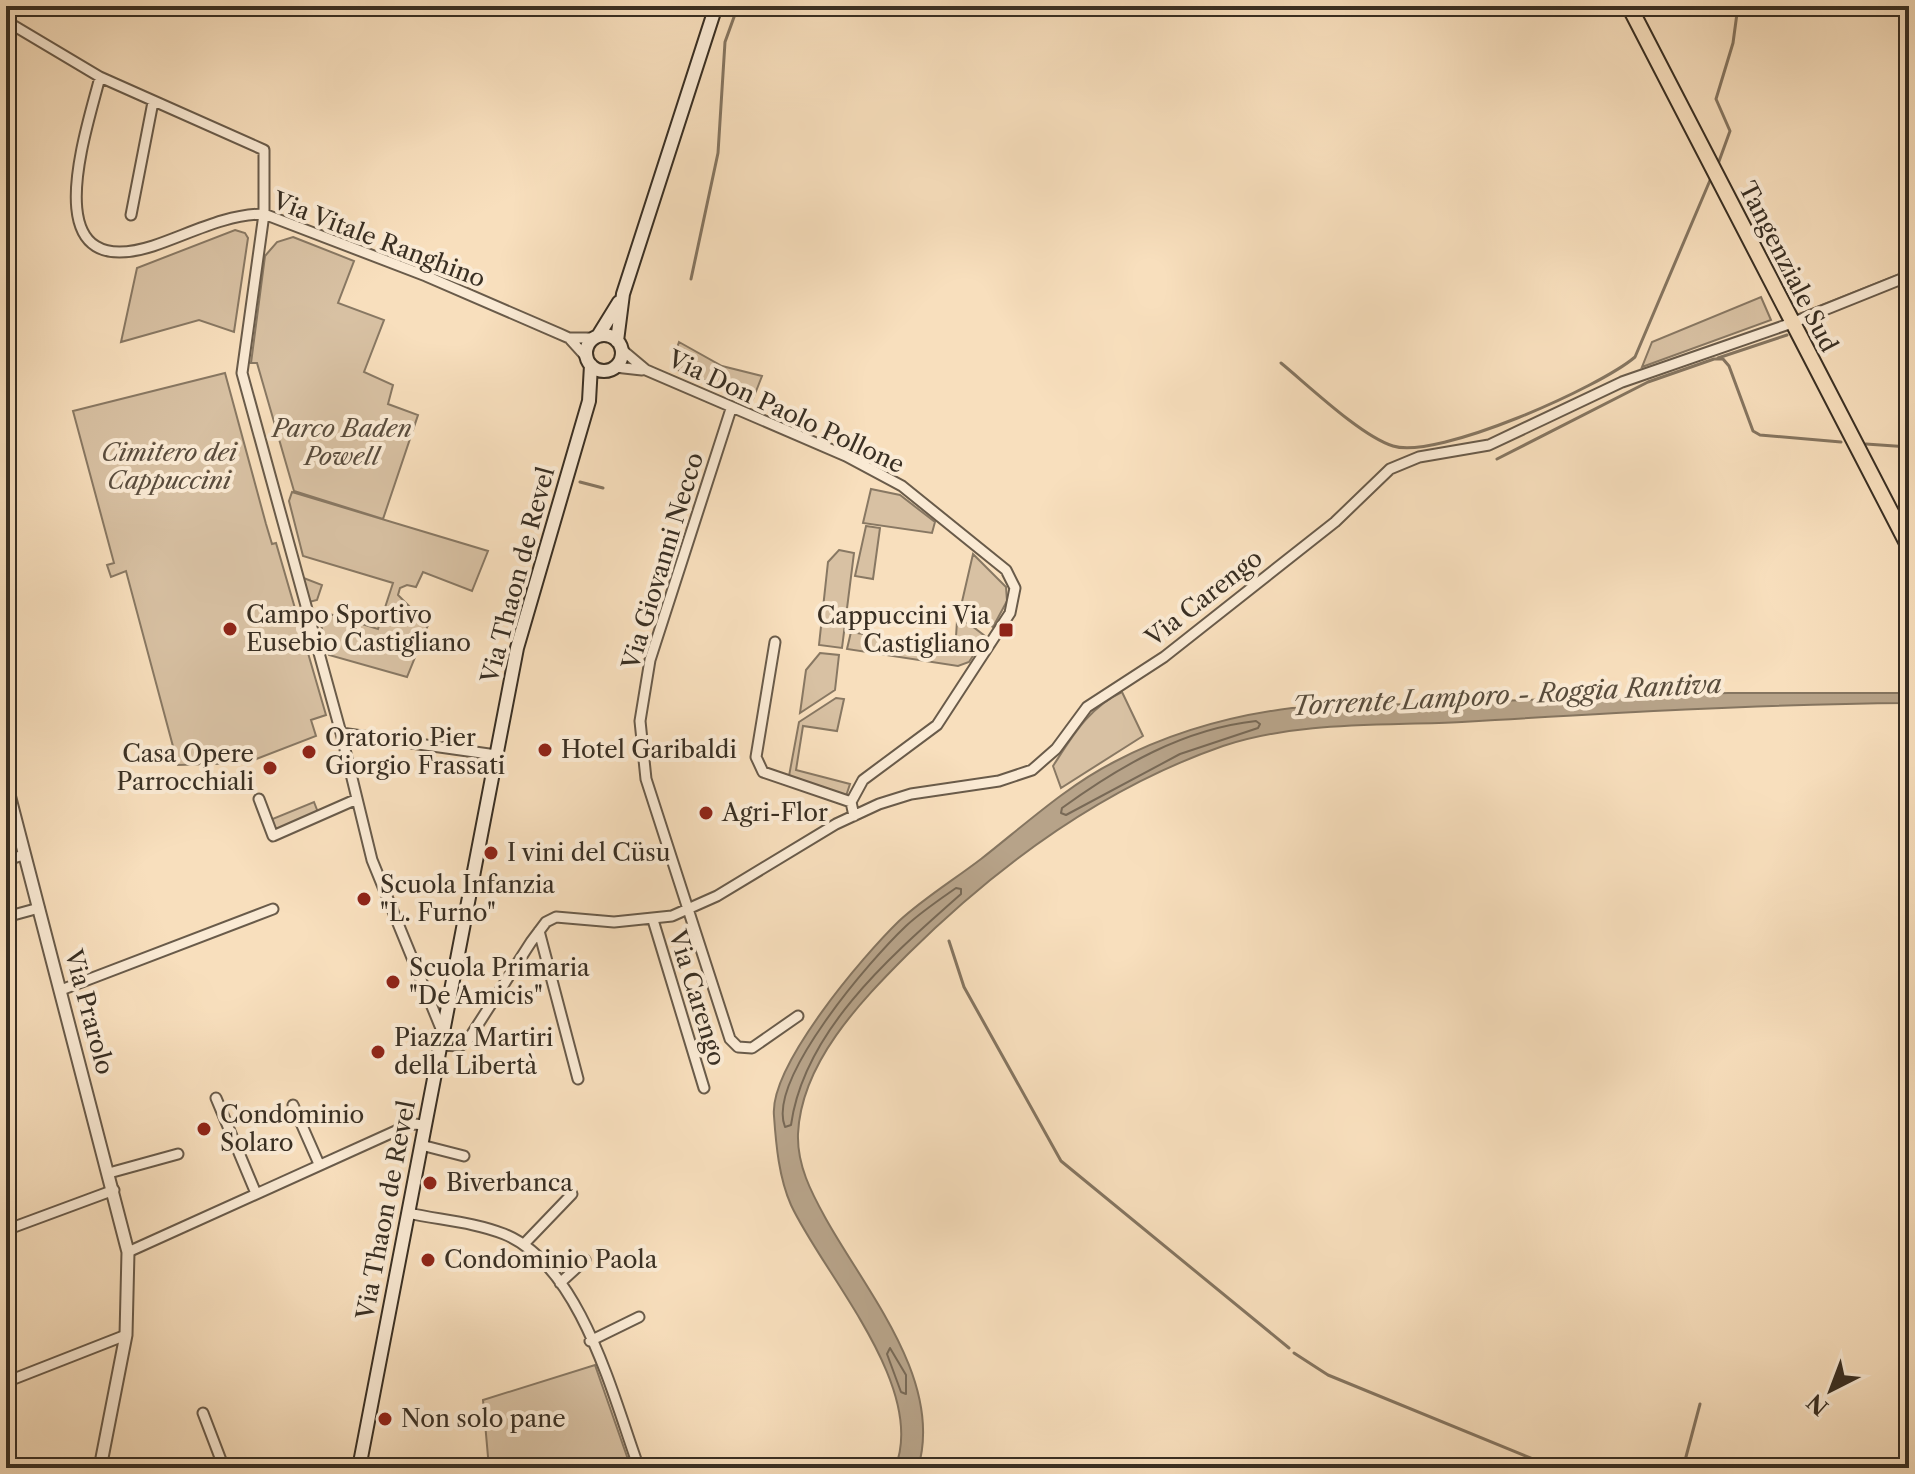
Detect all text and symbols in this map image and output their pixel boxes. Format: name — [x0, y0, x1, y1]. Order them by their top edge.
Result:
street label: Tangenziale Sud — [1733, 177, 1844, 357]
street label: Via Vitale Ranghino — [268, 185, 489, 293]
street label: Via Don Paolo Pollone — [662, 344, 909, 479]
park label: Parco Baden Powell — [270, 414, 412, 471]
park label: Cimitero dei Cappuccini — [101, 438, 238, 495]
street label: Via Giovanni Necco — [615, 449, 709, 674]
street label: Via Thaon de Revel — [474, 464, 560, 687]
street label: Via Carengo — [1139, 543, 1268, 653]
place label: Campo Sportivo Eusebio Castigliano — [246, 600, 471, 657]
place label: Cappuccini Via Castigliano — [817, 601, 990, 658]
marker: Campo Sportivo Eusebio Castigliano — [221, 620, 239, 638]
marker: Cappuccini Via Castigliano — [997, 621, 1015, 639]
water label: Torrente Lamporo - Roggia Rantiva — [1292, 668, 1723, 722]
place label: Oratorio Pier Giorgio Frassati — [325, 723, 505, 780]
place label: Hotel Garibaldi — [561, 735, 737, 764]
place label: Casa Opere Parrocchiali — [117, 739, 254, 796]
marker: Hotel Garibaldi — [536, 741, 554, 759]
marker: Oratorio Pier Giorgio Frassati — [300, 743, 318, 761]
marker: Casa Opere Parrocchiali — [261, 759, 279, 777]
place label: Agri-Flor — [721, 798, 828, 827]
marker: Agri-Flor — [697, 804, 715, 822]
place label: I vini del Cüsu — [507, 838, 671, 867]
marker: I vini del Cüsu — [482, 844, 500, 862]
place label: Scuola Infanzia "L. Furno" — [380, 870, 555, 927]
marker: Scuola Infanzia "L. Furno" — [355, 890, 373, 908]
street label: Via Carengo — [663, 926, 732, 1069]
street label: Via Prarolo — [59, 945, 120, 1078]
place label: Scuola Primaria "De Amicis" — [409, 953, 590, 1010]
marker: Scuola Primaria "De Amicis" — [384, 973, 402, 991]
place label: Piazza Martiri della Libertà — [394, 1023, 553, 1080]
marker: Piazza Martiri della Libertà — [369, 1043, 387, 1061]
street label: Via Thaon de Revel — [350, 1098, 421, 1323]
place label: Condominio Solaro — [220, 1100, 364, 1157]
marker: Condominio Solaro — [195, 1120, 213, 1138]
place label: Biverbanca — [446, 1168, 573, 1197]
marker: Biverbanca — [421, 1174, 439, 1192]
place label: Condominio Paola — [444, 1245, 658, 1274]
marker: Condominio Paola — [419, 1251, 437, 1269]
north arrow — [1791, 1350, 1871, 1430]
text: N — [1802, 1388, 1834, 1421]
place label: Non solo pane — [401, 1404, 566, 1433]
marker: Non solo pane — [376, 1410, 394, 1428]

